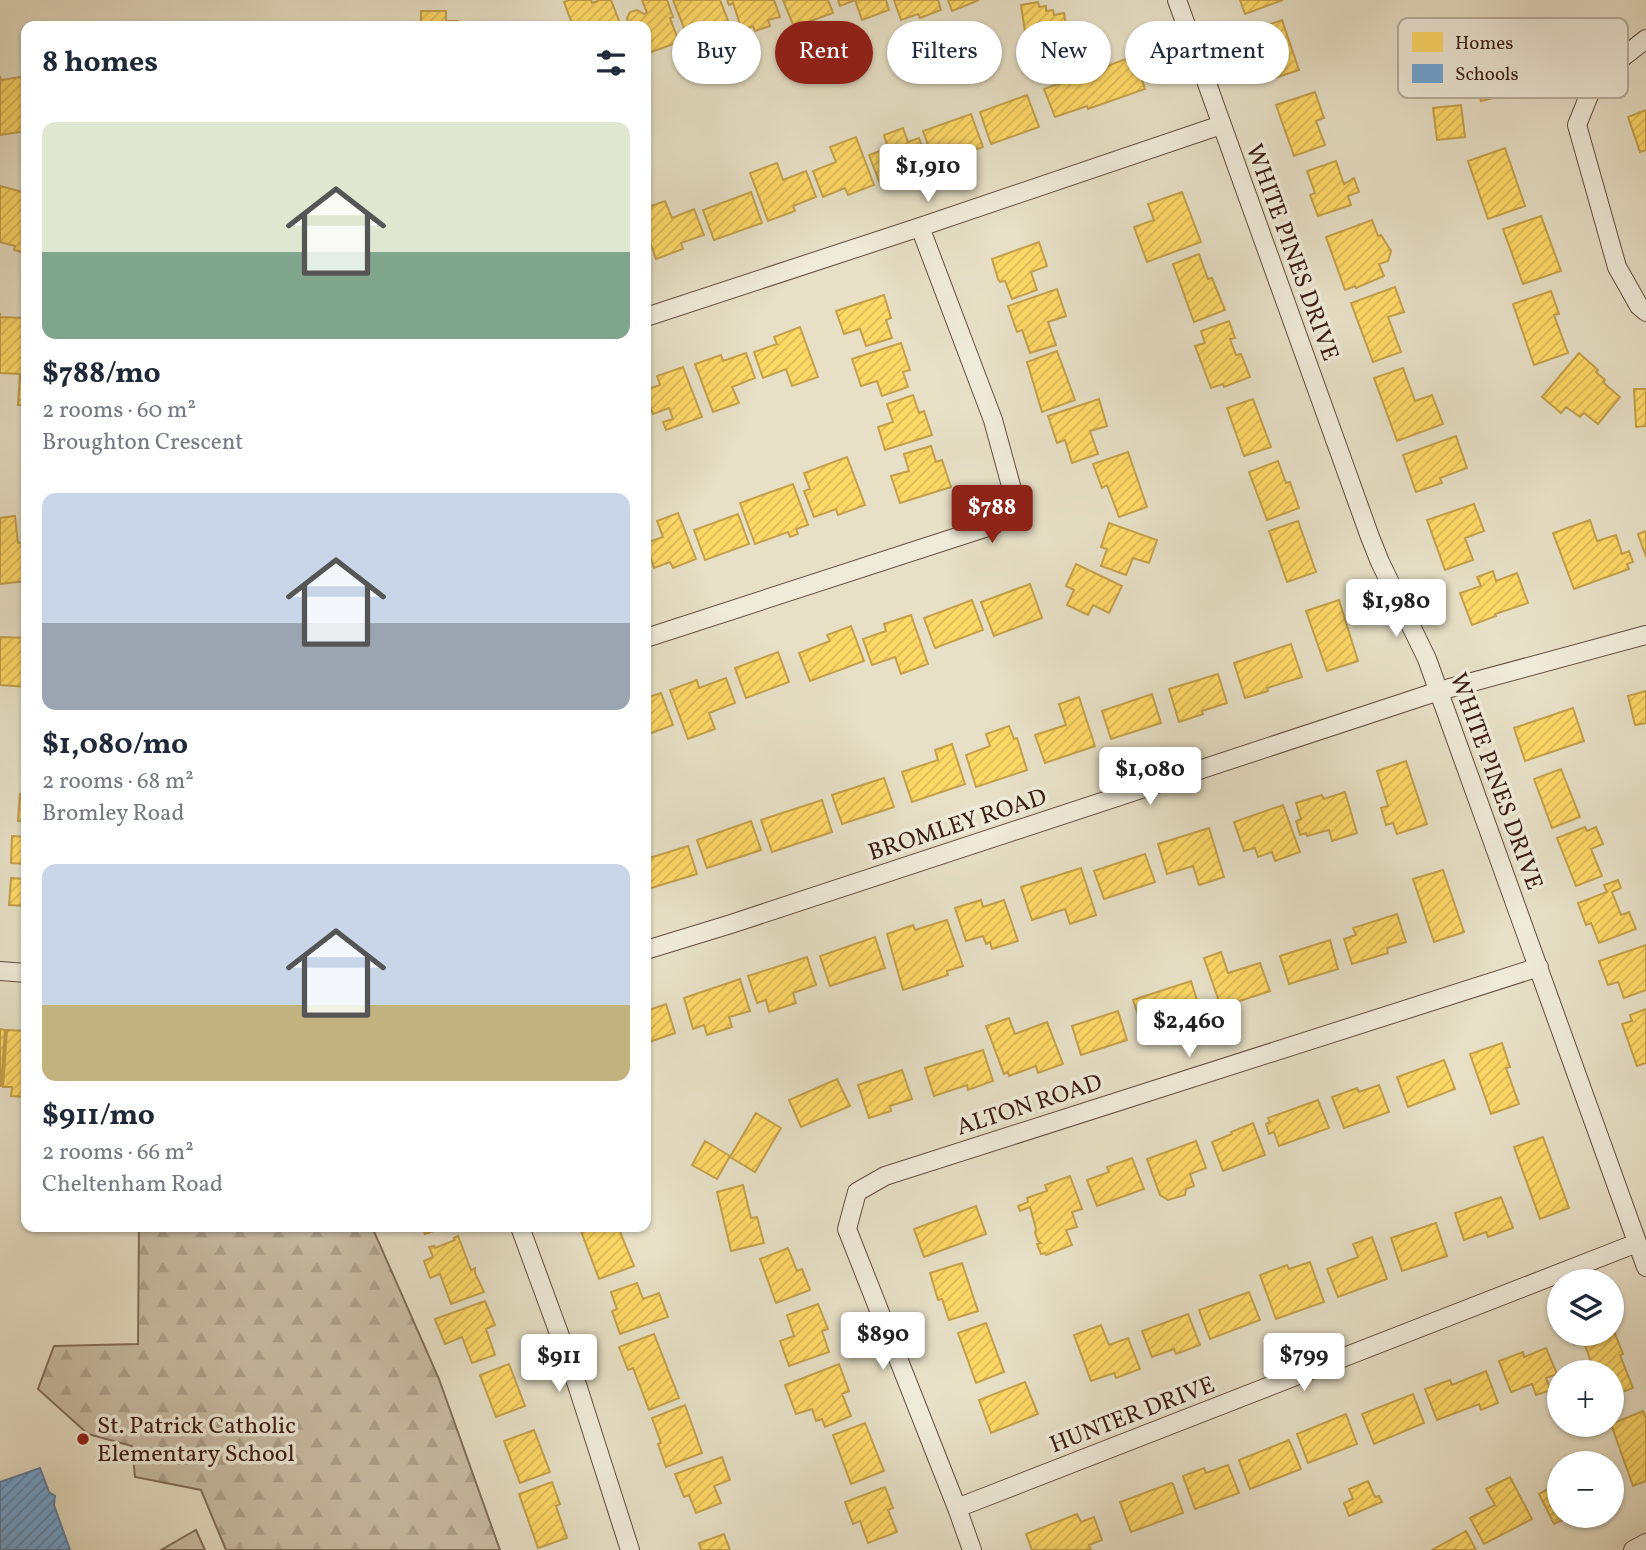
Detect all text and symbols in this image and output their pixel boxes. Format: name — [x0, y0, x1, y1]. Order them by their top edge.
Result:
legend — [1398, 18, 1628, 98]
chip: Buy — [672, 21, 761, 84]
chip: Rent — [775, 21, 873, 84]
chip: Filters — [887, 21, 1002, 84]
chip: New — [1016, 21, 1111, 84]
chip: Apartment — [1125, 21, 1289, 84]
text: Homes — [1455, 31, 1513, 57]
text: 8 homes — [42, 42, 158, 84]
icon: filters — [592, 44, 630, 82]
text: Schools — [1455, 62, 1519, 88]
street label: WHITE PINES DRIVE — [1236, 139, 1346, 366]
pin: $1,910 — [871, 144, 985, 204]
text: $1,910 — [896, 151, 960, 183]
icon: home — [273, 168, 399, 294]
text: $788/mo — [42, 353, 161, 395]
text: 2 rooms · 60 m² — [42, 395, 196, 427]
text: Broughton Crescent — [42, 427, 243, 459]
pin: $788 — [951, 486, 1033, 545]
text: $788 — [968, 492, 1016, 524]
icon: home — [273, 539, 399, 665]
pin: $1,980 — [1339, 580, 1453, 639]
text: $1,980 — [1362, 586, 1430, 618]
street label: WHITE PINES DRIVE — [1440, 668, 1550, 895]
text: $1,080/mo — [42, 724, 188, 766]
pin: $1,080 — [1093, 748, 1207, 807]
text: $1,080 — [1115, 754, 1185, 786]
text: 2 rooms · 68 m² — [42, 766, 194, 798]
street label: BROMLEY ROAD — [864, 781, 1051, 871]
text: Bromley Road — [42, 798, 184, 830]
icon: home — [273, 910, 399, 1036]
pin: $2,460 — [1132, 1000, 1246, 1059]
text: $2,460 — [1153, 1006, 1225, 1038]
street label: ALTON ROAD — [952, 1066, 1107, 1145]
text: $911/mo — [42, 1095, 155, 1137]
text: 2 rooms · 66 m² — [42, 1137, 194, 1169]
text: Cheltenham Road — [42, 1169, 223, 1201]
map controls — [1547, 1269, 1624, 1528]
button: layers — [1547, 1269, 1624, 1346]
pin: $890 — [842, 1312, 924, 1372]
text: $890 — [857, 1319, 909, 1351]
pin: $911 — [518, 1334, 600, 1394]
pin: $799 — [1263, 1334, 1345, 1393]
text: $799 — [1280, 1340, 1328, 1372]
text: $911 — [537, 1341, 581, 1373]
button: + — [1547, 1360, 1624, 1437]
street label: HUNTER DRIVE — [1045, 1369, 1220, 1463]
place label: St. Patrick Catholic Elementary School — [97, 1410, 296, 1472]
marker: St. Patrick Catholic Elementary School — [75, 1431, 91, 1447]
button: − — [1547, 1451, 1624, 1528]

